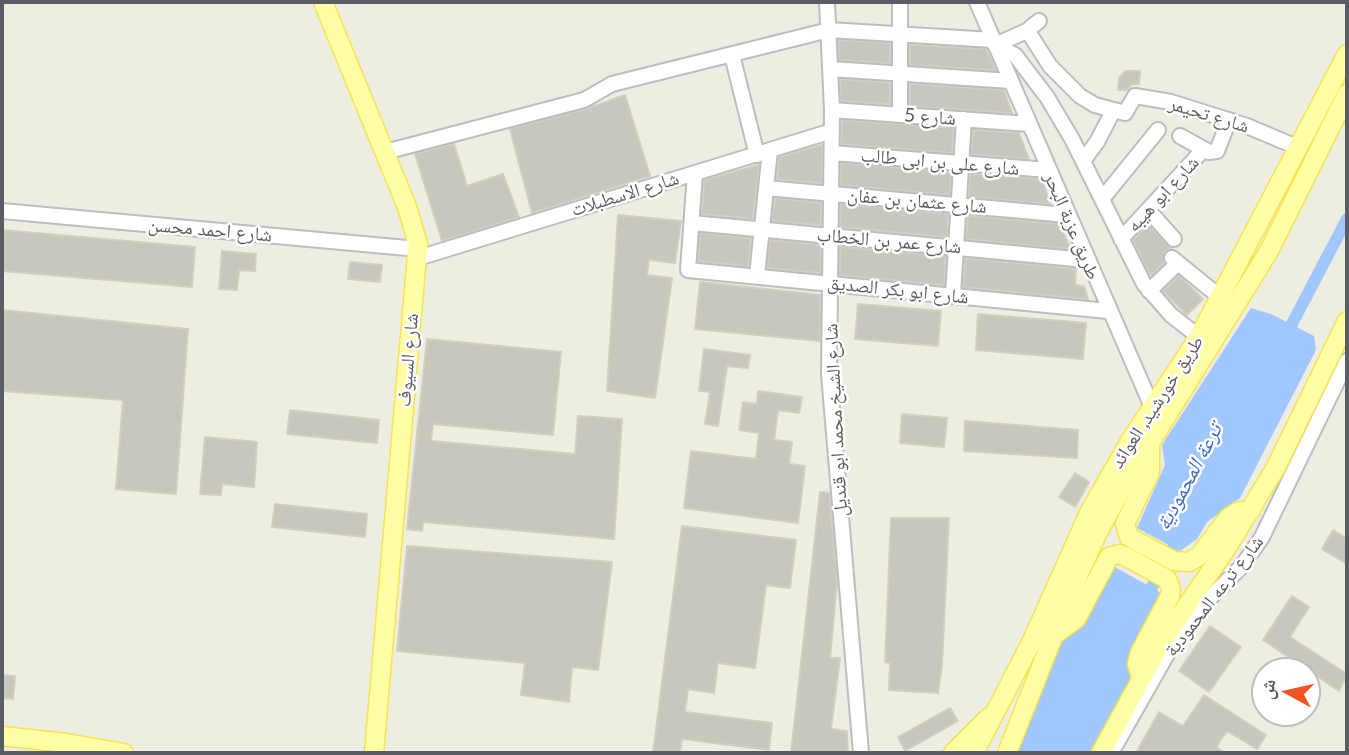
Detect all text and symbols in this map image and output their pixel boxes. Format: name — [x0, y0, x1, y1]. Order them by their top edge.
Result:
street label: شارع تحيمر — [1166, 92, 1252, 138]
street label: شارع 5 — [903, 104, 957, 130]
street label: شارع على بن ابى طالب — [860, 144, 1020, 180]
street label: شارع ابو هيبه — [1122, 151, 1204, 237]
street label: شارع الاسطبلات — [568, 167, 682, 221]
street label: طريق عزبة البحر — [1039, 169, 1105, 283]
street label: شارع عثمان بن عفان — [846, 184, 988, 218]
street label: شارع احمد محسن — [147, 213, 273, 247]
street label: شارع عمر بن الخطاب — [816, 223, 962, 259]
street label: شارع ابو بكر الصديق — [826, 271, 970, 309]
street label: شارع السيوف — [393, 312, 423, 408]
street label: شارع الشيخ محمد ابو قنديل — [820, 323, 852, 517]
street label: طريق خورشيد, العوائد — [1106, 331, 1208, 473]
water label: ترعة المحمودية — [1150, 420, 1228, 534]
street label: شارع ترعه المحمودية — [1160, 531, 1268, 661]
north arrow — [1251, 657, 1321, 727]
text: ش — [1254, 678, 1279, 701]

